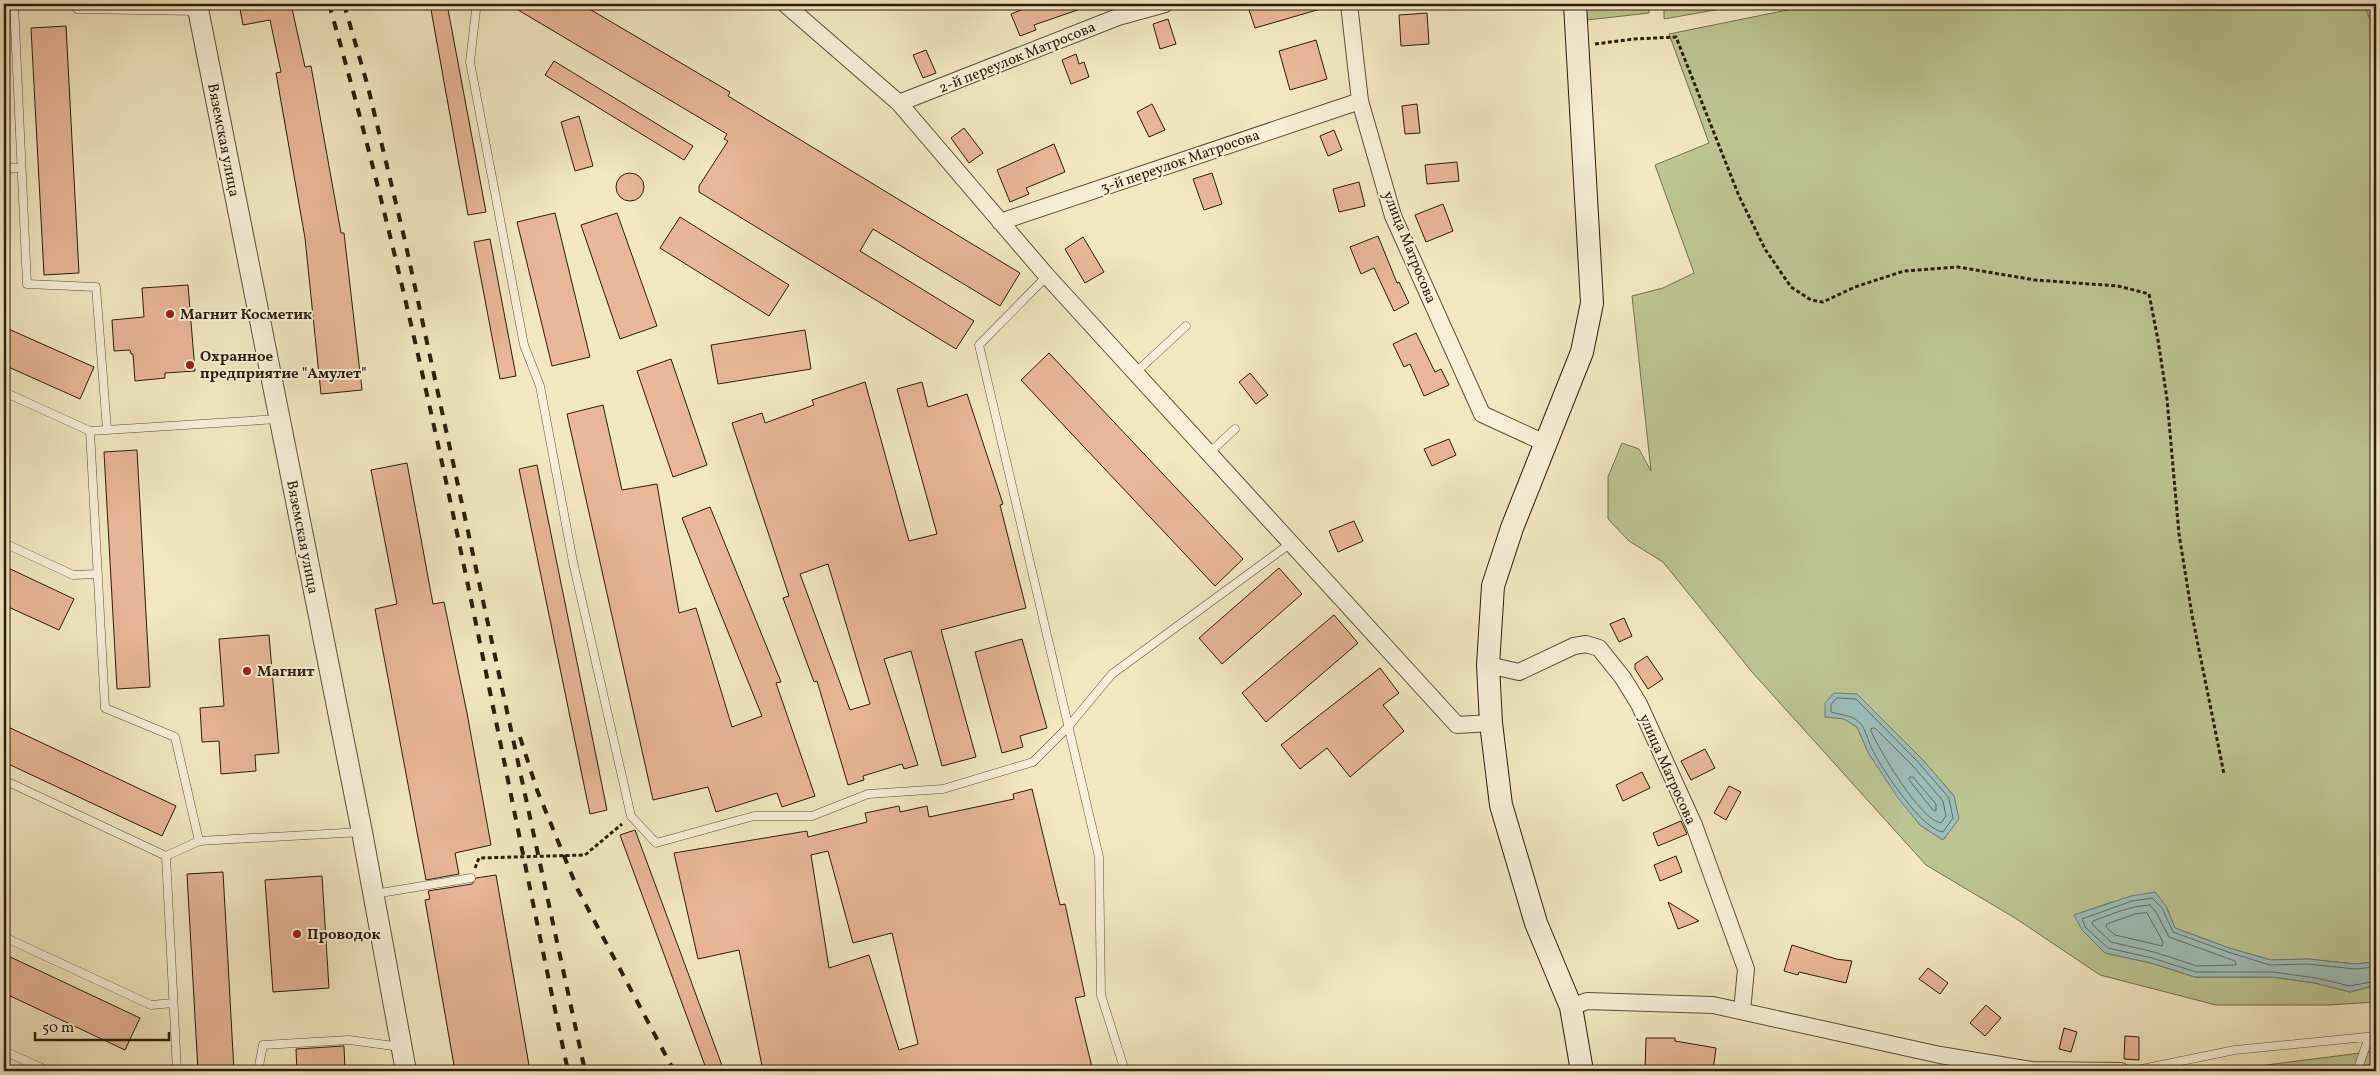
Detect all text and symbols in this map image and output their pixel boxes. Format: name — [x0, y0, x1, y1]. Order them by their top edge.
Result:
street label: 2-й переулок Матросова — [936, 17, 1099, 99]
street label: Вяземская улица — [201, 82, 244, 199]
street label: 3-й переулок Матросова — [1098, 125, 1263, 200]
street label: улица Матросова — [1377, 188, 1441, 307]
place label: Магнит Косметик — [180, 305, 312, 326]
marker: Магнит Косметик — [164, 308, 176, 320]
place label: Охранное предприятие "Амулет" — [200, 347, 367, 385]
marker: Охранное предприятие "Амулет" — [184, 359, 196, 371]
street label: Вяземская улица — [280, 479, 323, 596]
place label: Магнит — [257, 662, 315, 683]
marker: Магнит — [241, 665, 253, 677]
street label: улица Матросова — [1633, 711, 1700, 828]
place label: Проводок — [307, 925, 380, 946]
marker: Проводок — [291, 928, 303, 940]
scale bar — [35, 1010, 169, 1042]
text: 50 m — [42, 1018, 74, 1039]

